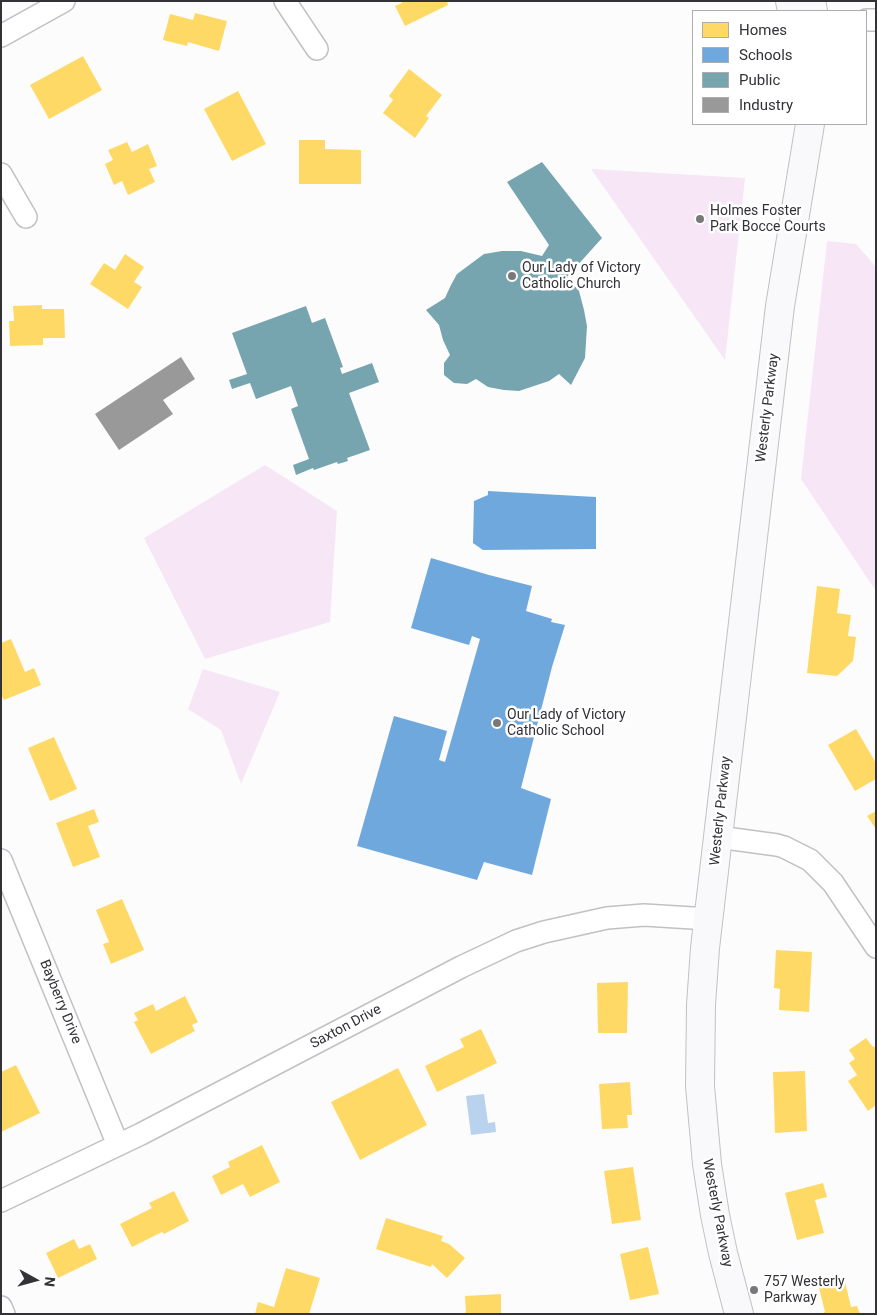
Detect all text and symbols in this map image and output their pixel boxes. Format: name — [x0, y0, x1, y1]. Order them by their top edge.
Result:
legend — [692, 10, 867, 125]
text: Homes — [739, 21, 787, 39]
text: Schools — [739, 46, 793, 64]
text: Public — [739, 71, 780, 89]
text: Industry — [739, 96, 793, 114]
place label: Holmes Foster Park Bocce Courts — [710, 203, 826, 236]
marker: Holmes Foster Park Bocce Courts — [694, 213, 706, 225]
place label: Our Lady of Victory Catholic Church — [522, 260, 641, 292]
marker: Our Lady of Victory Catholic Church — [506, 270, 518, 282]
street label: Westerly Parkway — [753, 352, 783, 464]
place label: Our Lady of Victory Catholic School — [507, 707, 626, 740]
marker: Our Lady of Victory Catholic School — [491, 717, 503, 729]
street label: Westerly Parkway — [707, 755, 735, 867]
street label: Bayberry Drive — [35, 957, 85, 1047]
street label: Saxton Drive — [308, 1001, 384, 1053]
street label: Westerly Parkway — [698, 1157, 736, 1269]
north arrow — [10, 1255, 60, 1305]
place label: 757 Westerly Parkway — [764, 1274, 845, 1306]
text: N — [41, 1276, 58, 1288]
marker: 757 Westerly Parkway — [748, 1284, 760, 1296]

